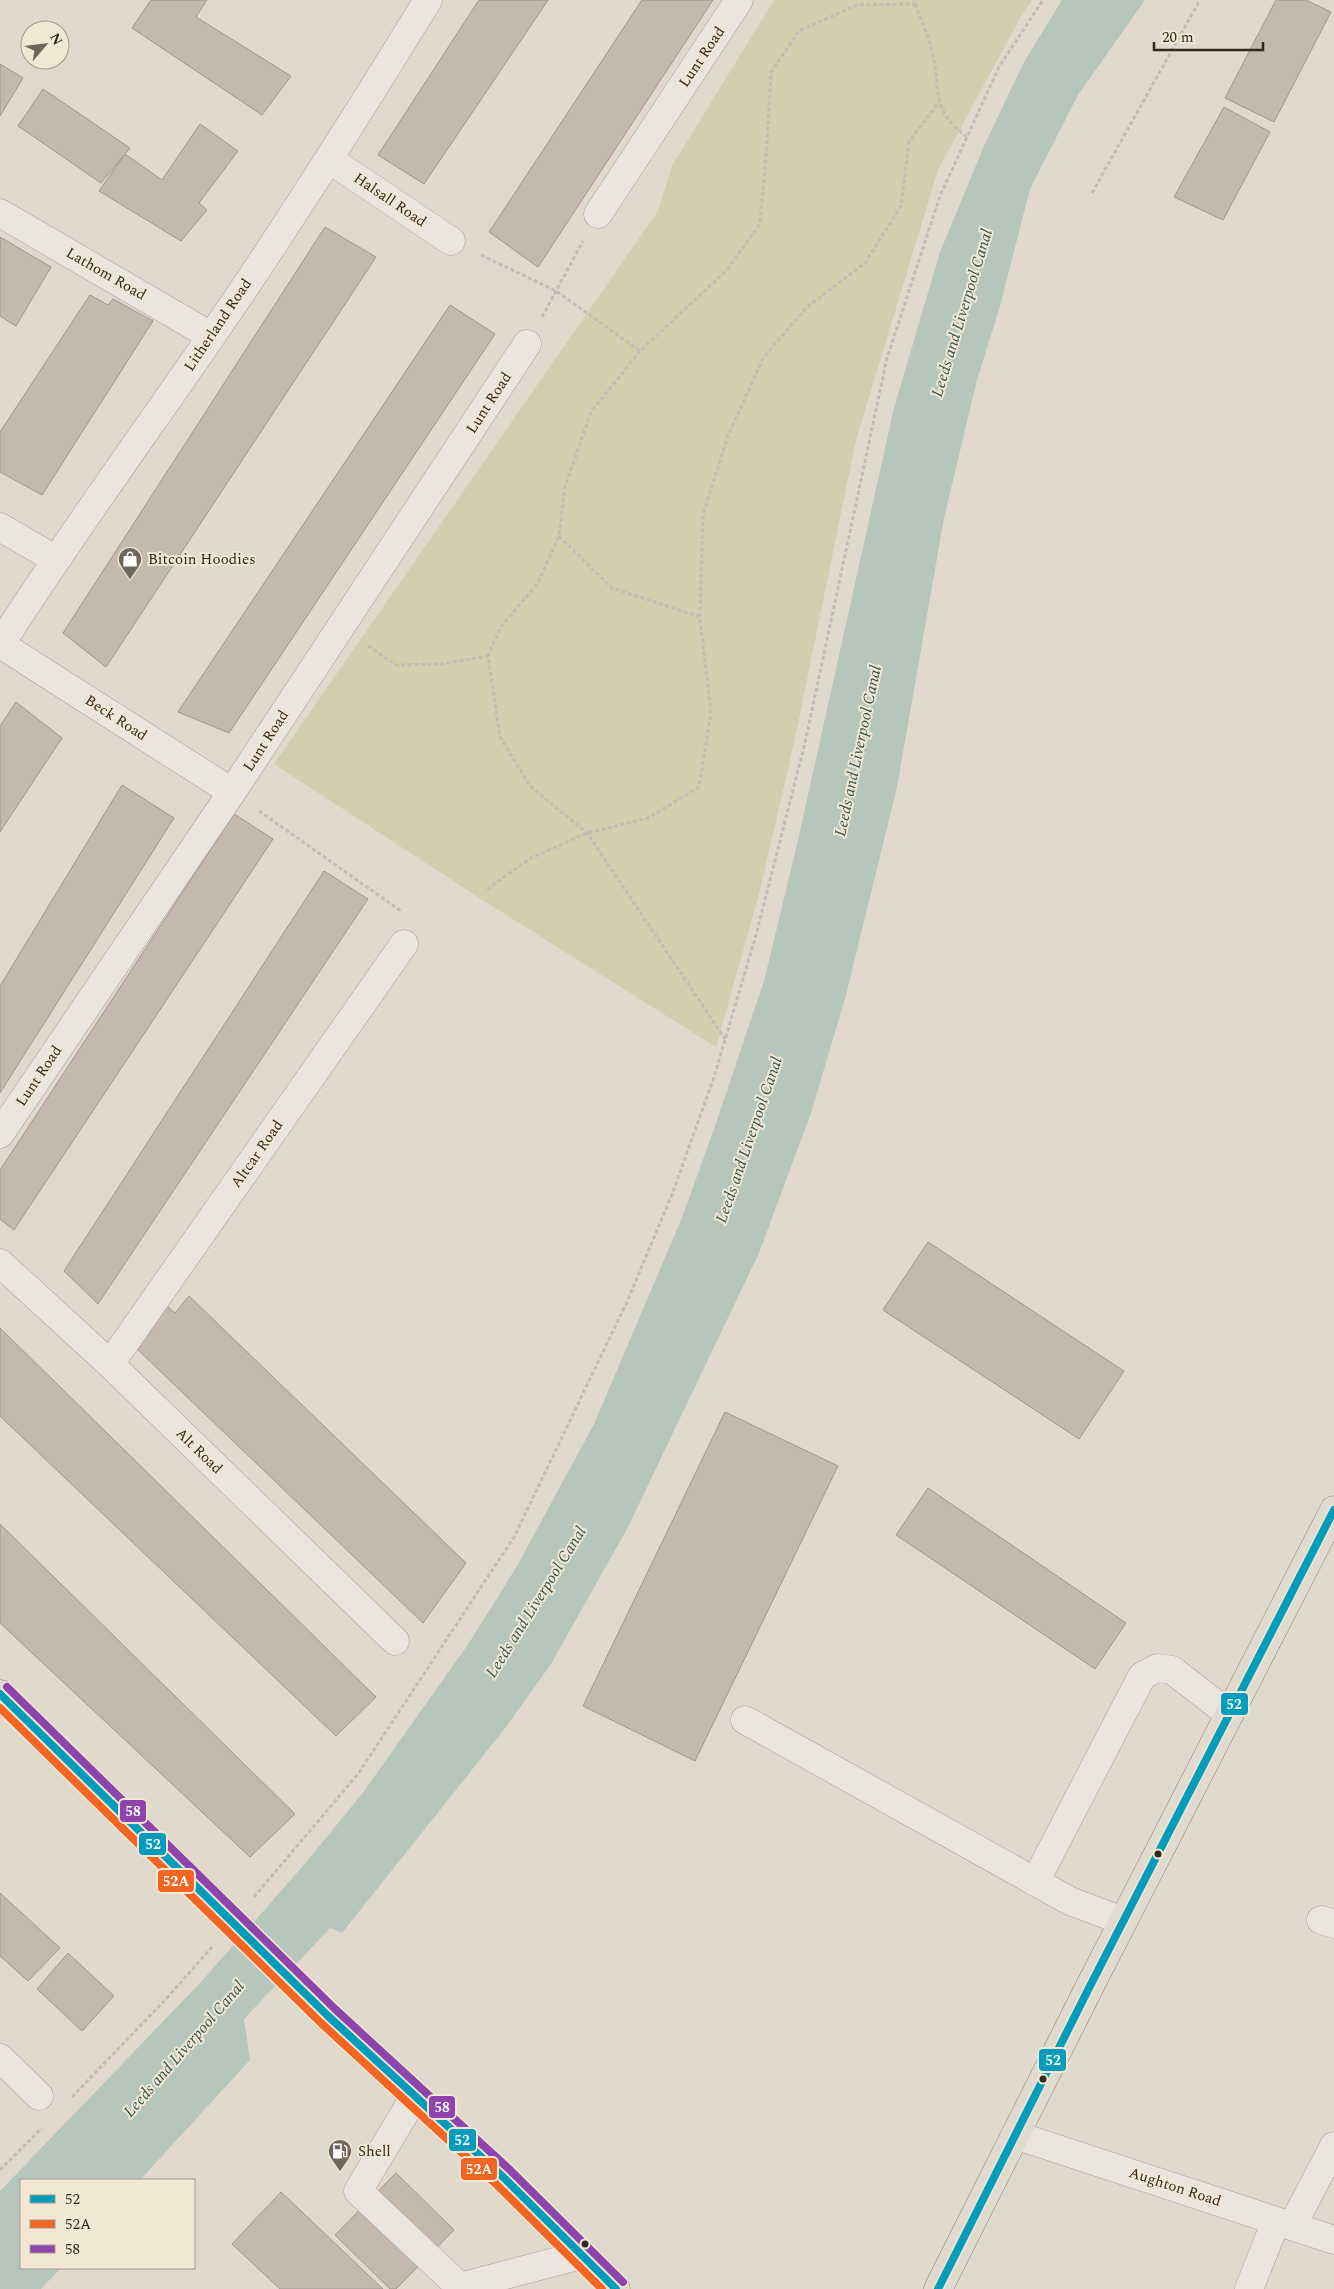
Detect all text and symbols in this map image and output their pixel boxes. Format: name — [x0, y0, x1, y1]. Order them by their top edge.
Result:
north arrow — [20, 20, 70, 70]
scale bar — [1154, 20, 1263, 52]
street label: Lunt Road — [673, 22, 731, 92]
text: 20 m — [1162, 26, 1194, 49]
text: N — [44, 29, 68, 49]
street label: Halsall Road — [349, 167, 431, 233]
water label: Leeds and Liverpool Canal — [925, 226, 999, 400]
street label: Lathom Road — [62, 242, 150, 306]
street label: Litherland Road — [178, 274, 258, 376]
street label: Lunt Road — [460, 368, 518, 438]
shop icon: Bitcoin Hoodies — [117, 546, 143, 580]
place label: Bitcoin Hoodies — [148, 548, 256, 571]
water label: Leeds and Liverpool Canal — [828, 663, 888, 839]
street label: Beck Road — [80, 689, 152, 747]
street label: Lunt Road — [237, 706, 295, 776]
street label: Lunt Road — [10, 1041, 68, 1111]
water label: Leeds and Liverpool Canal — [709, 1054, 789, 1226]
street label: Altcar Road — [225, 1115, 289, 1193]
street label: Alt Road — [170, 1422, 228, 1480]
water label: Leeds and Liverpool Canal — [480, 1522, 592, 1682]
line badge: 52 — [1220, 1692, 1249, 1716]
text: 52 — [1226, 1694, 1242, 1715]
line badge: 58 — [119, 1799, 147, 1823]
text: 58 — [125, 1801, 141, 1822]
line badge: 52 — [138, 1832, 167, 1856]
text: 52 — [145, 1834, 161, 1855]
unlabelled marker — [1153, 1849, 1163, 1859]
line badge: 52A — [157, 1869, 195, 1893]
text: 52A — [163, 1871, 189, 1892]
water label: Leeds and Liverpool Canal — [118, 1975, 250, 2123]
line badge: 52 — [1038, 2048, 1067, 2072]
text: 52 — [1045, 2050, 1061, 2071]
unlabelled marker — [1038, 2074, 1048, 2084]
line badge: 58 — [428, 2095, 456, 2119]
text: 58 — [434, 2097, 450, 2118]
line badge: 52 — [448, 2128, 477, 2152]
text: 52 — [454, 2130, 470, 2151]
fuel station icon: Shell — [327, 2138, 353, 2172]
place label: Shell — [358, 2140, 391, 2163]
line badge: 52A — [460, 2157, 498, 2181]
text: 52A — [466, 2159, 492, 2180]
street label: Aughton Road — [1126, 2161, 1224, 2213]
legend — [20, 2179, 195, 2269]
text: 52 — [65, 2188, 80, 2211]
text: 52A — [65, 2213, 91, 2236]
text: 58 — [65, 2238, 80, 2261]
unlabelled marker — [580, 2239, 590, 2249]

